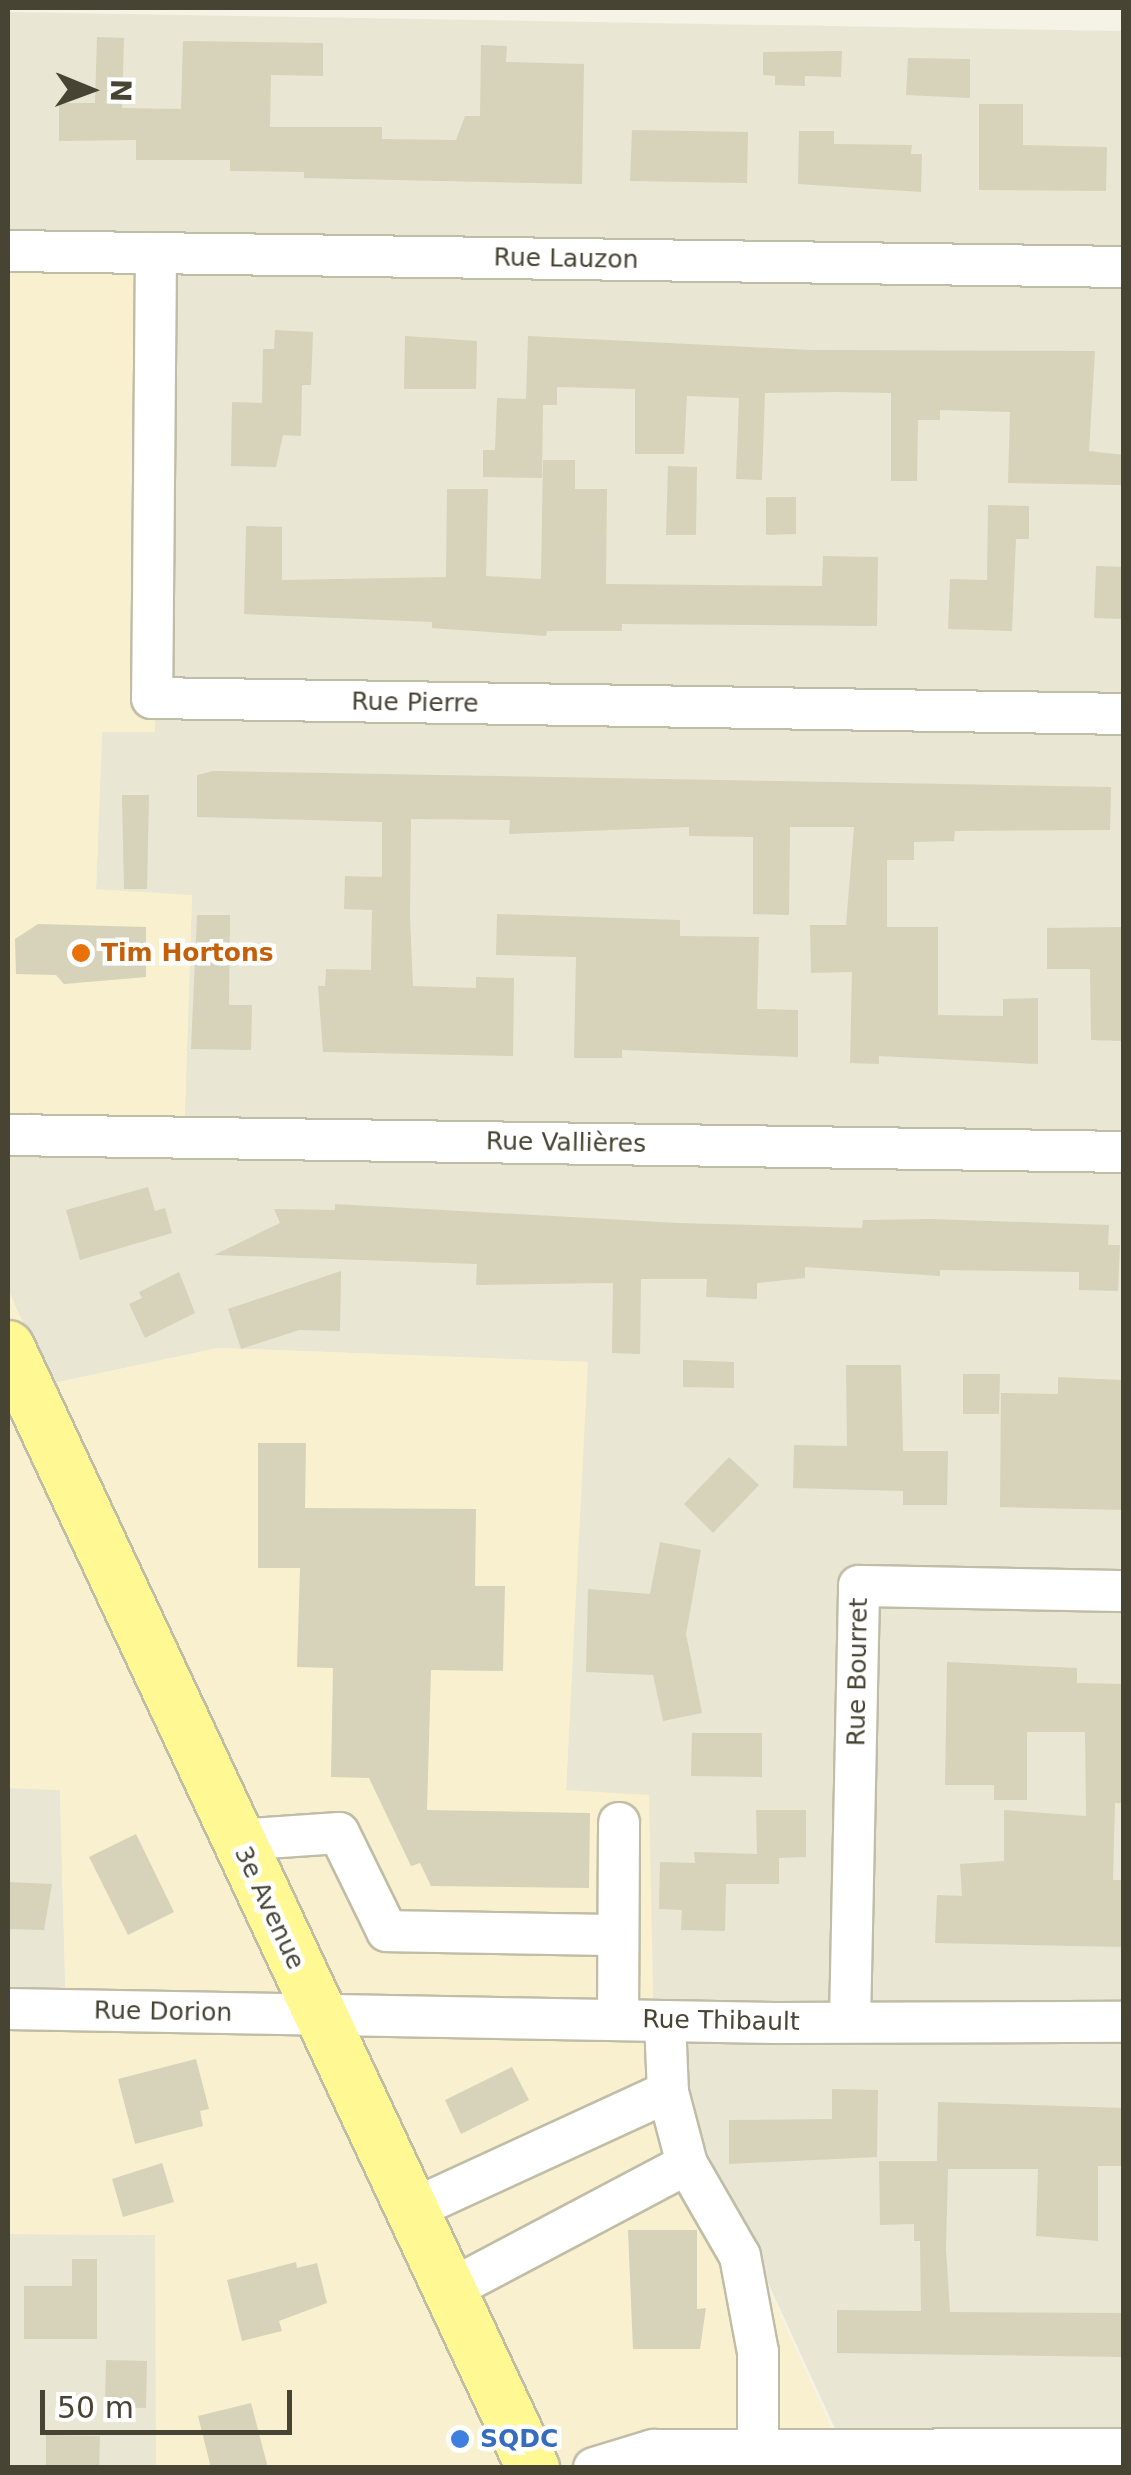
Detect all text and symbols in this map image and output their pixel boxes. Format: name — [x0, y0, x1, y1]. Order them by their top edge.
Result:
north arrow — [40, 40, 140, 140]
text: N — [104, 79, 137, 103]
street label: Rue Lauzon — [493, 243, 639, 275]
street label: Rue Pierre — [351, 687, 479, 719]
place label: Tim Hortons — [101, 938, 274, 968]
marker: Tim Hortons — [70, 942, 92, 964]
street label: Rue Vallières — [486, 1127, 646, 1159]
street label: Rue Bourret — [842, 1598, 874, 1746]
street label: 3e Avenue — [227, 1842, 311, 1974]
street label: Rue Dorion — [94, 1996, 232, 2028]
street label: Rue Thibault — [642, 2005, 800, 2037]
scale bar — [45, 2370, 298, 2432]
text: 50 m — [57, 2390, 134, 2425]
place label: SQDC — [480, 2424, 558, 2454]
marker: SQDC — [449, 2428, 471, 2450]

